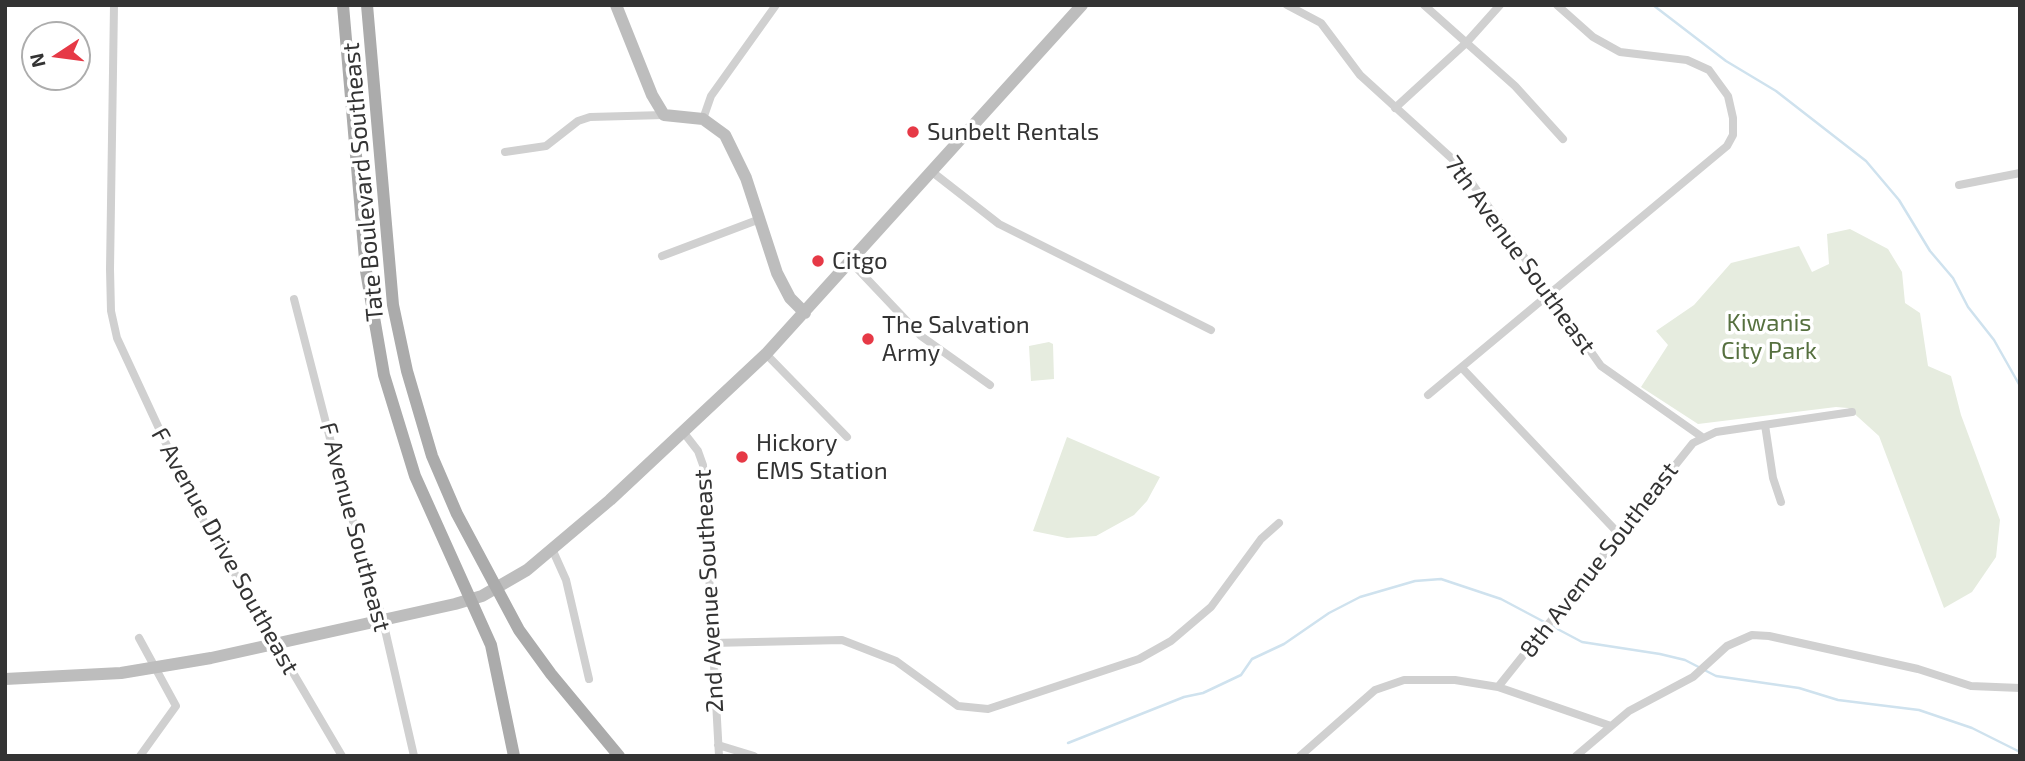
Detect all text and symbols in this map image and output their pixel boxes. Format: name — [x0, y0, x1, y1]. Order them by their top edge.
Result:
north arrow — [21, 21, 91, 91]
street label: Tate Boulevard Southeast — [336, 41, 390, 323]
text: N — [24, 51, 50, 70]
place label: Sunbelt Rentals — [927, 118, 1099, 146]
marker: Sunbelt Rentals — [905, 124, 921, 140]
street label: 7th Avenue Southeast — [1438, 150, 1602, 360]
place label: Citgo — [832, 247, 888, 275]
marker: Citgo — [810, 253, 826, 269]
park label: Kiwanis City Park — [1721, 309, 1817, 365]
place label: The Salvation Army — [882, 311, 1030, 367]
marker: The Salvation Army — [860, 331, 876, 347]
street label: F Avenue Southeast — [313, 419, 397, 635]
street label: F Avenue Drive Southeast — [145, 423, 305, 679]
place label: Hickory EMS Station — [756, 429, 888, 485]
marker: Hickory EMS Station — [734, 449, 750, 465]
street label: 8th Avenue Southeast — [1514, 457, 1684, 663]
street label: 2nd Avenue Southeast — [688, 469, 730, 713]

